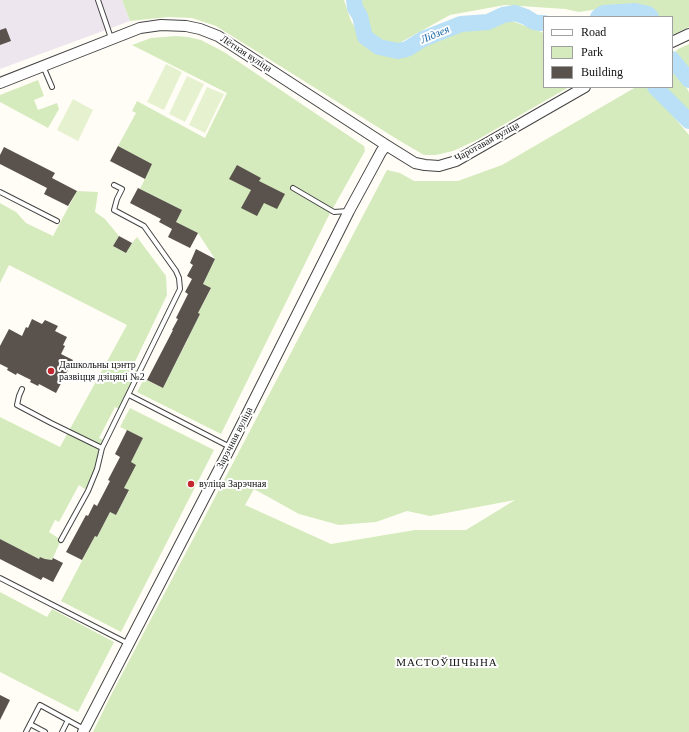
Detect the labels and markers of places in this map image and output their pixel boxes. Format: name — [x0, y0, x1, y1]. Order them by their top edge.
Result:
place label: Дашкольны цэнтр развіцця дзіцяці №2 — [59, 359, 145, 382]
marker: Дашкольны цэнтр развіцця дзіцяці №2 — [46, 366, 56, 376]
place label: вуліца Зарэчная — [199, 478, 266, 490]
marker: вуліца Зарэчная — [186, 479, 196, 489]

